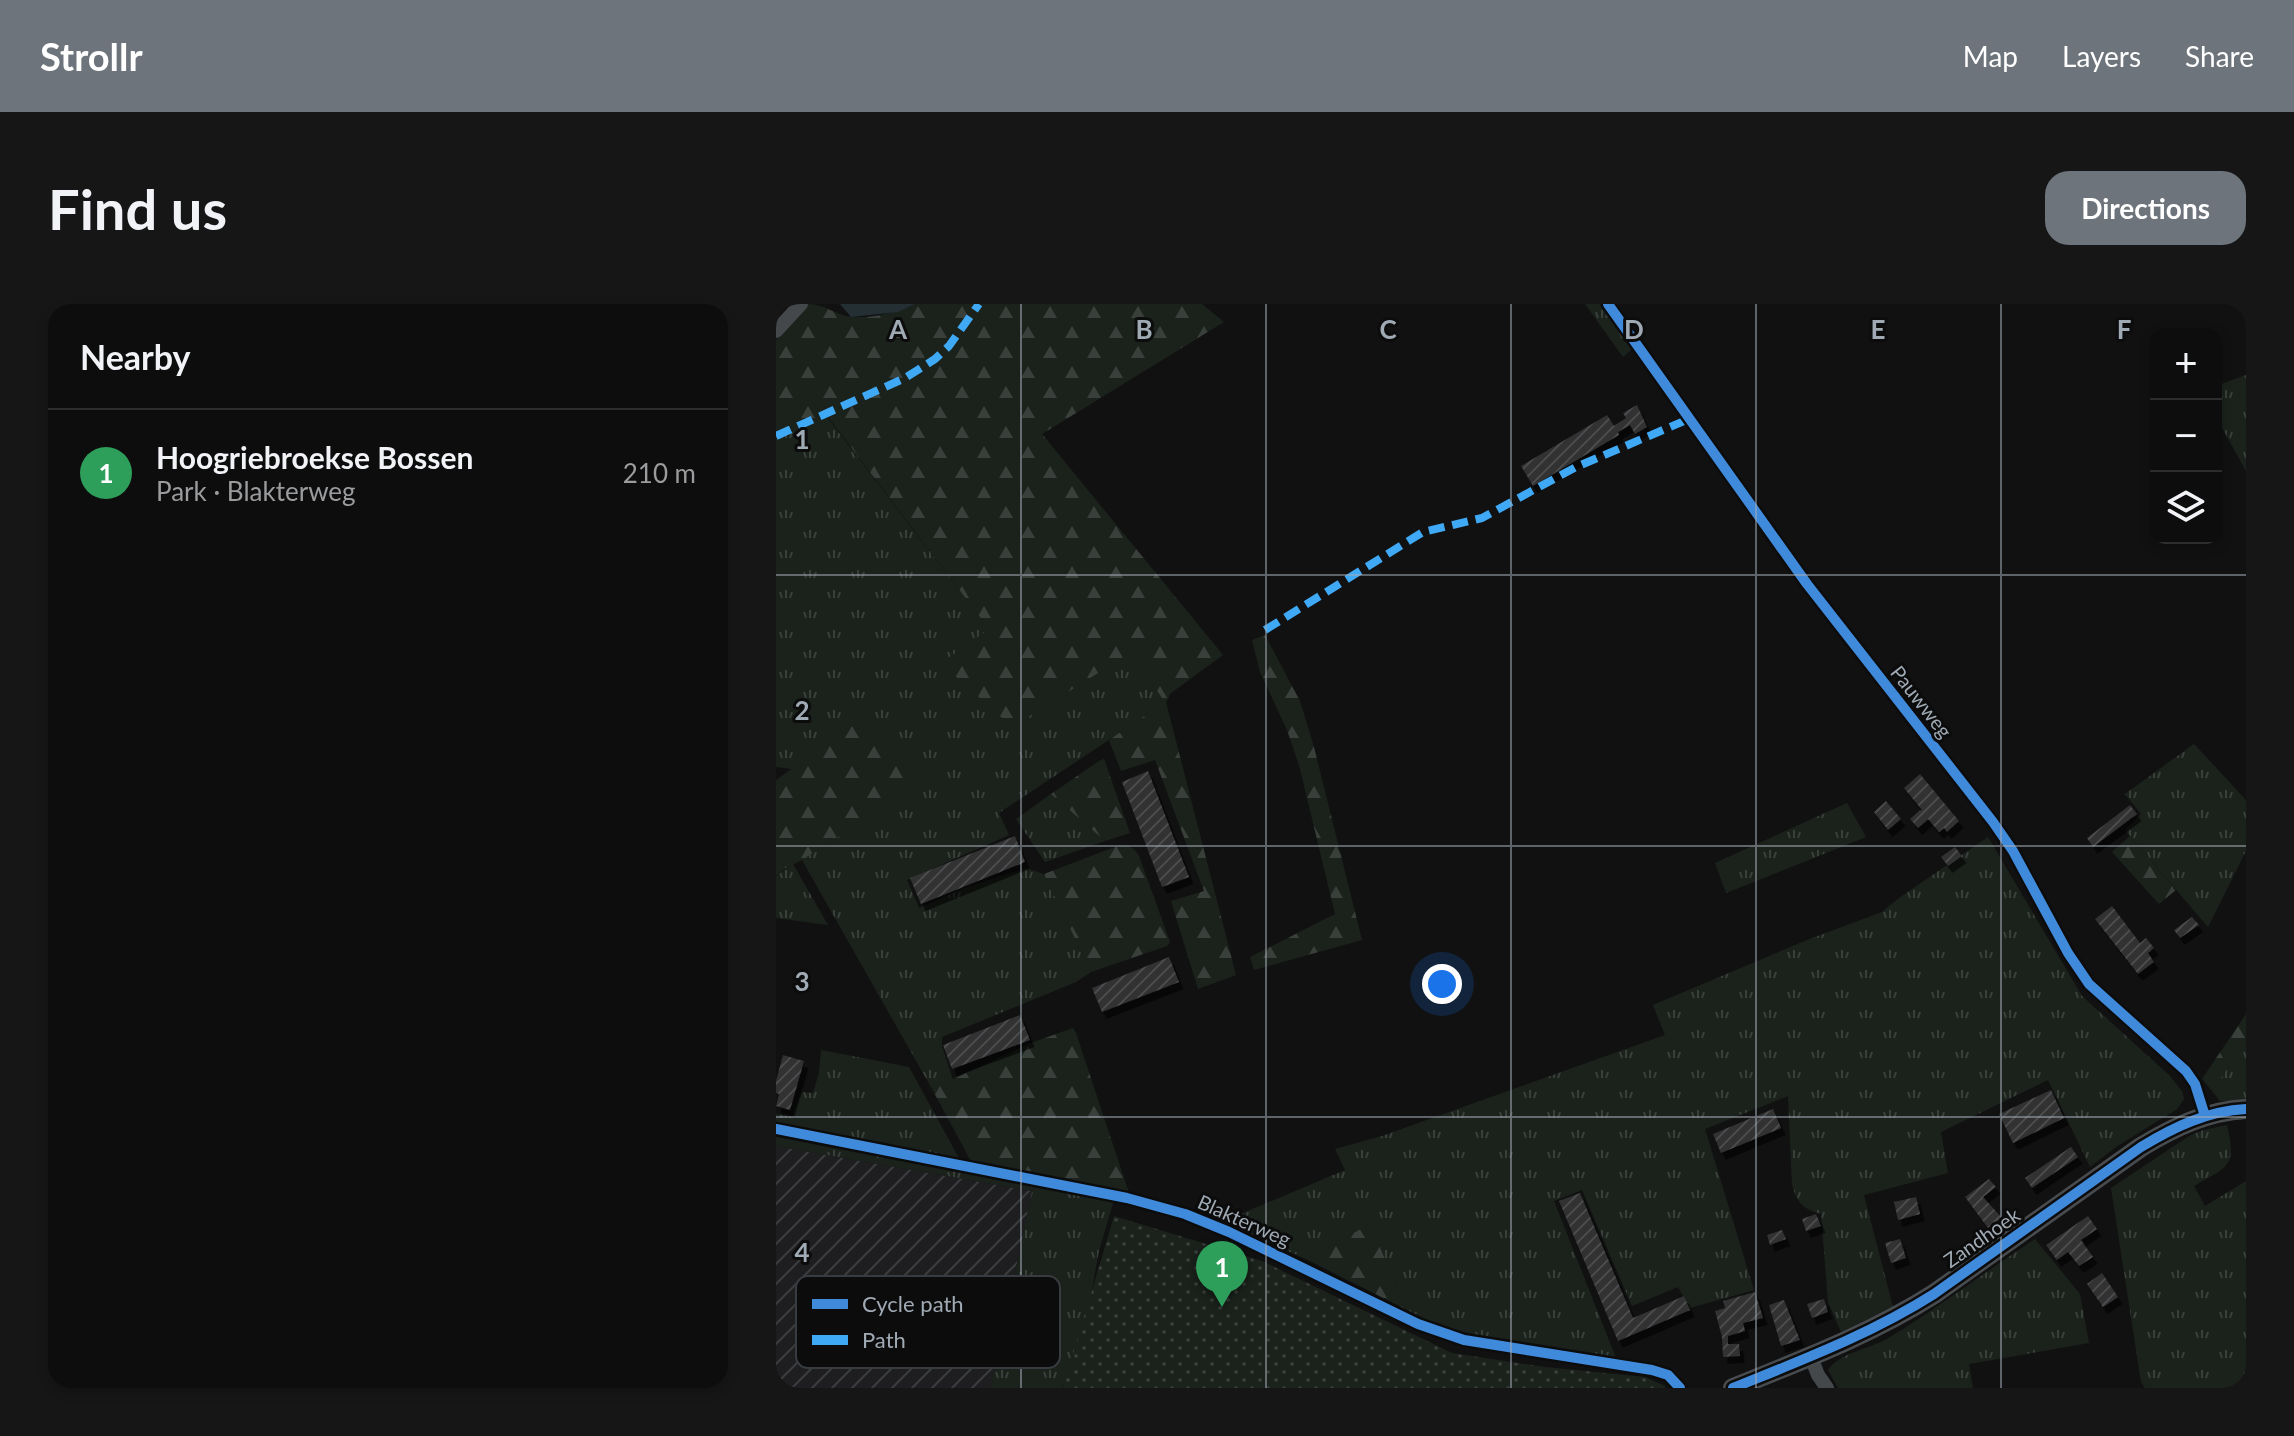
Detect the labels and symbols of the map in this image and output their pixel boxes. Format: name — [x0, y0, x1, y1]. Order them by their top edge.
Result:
text: A — [888, 313, 908, 345]
text: B — [1135, 313, 1153, 345]
text: C — [1379, 313, 1397, 345]
text: D — [1624, 313, 1644, 345]
text: E — [1871, 313, 1885, 345]
text: F — [2117, 313, 2131, 345]
text: 1 — [794, 423, 810, 455]
street label: Pauwweg — [1886, 660, 1957, 742]
text: 2 — [794, 694, 810, 726]
your location — [1422, 964, 1462, 1004]
text: 3 — [794, 965, 810, 997]
street label: Blakterweg — [1194, 1189, 1295, 1251]
street label: Zandhoek — [1939, 1202, 2025, 1272]
text: 4 — [794, 1236, 810, 1268]
pin: 1 — [1196, 1241, 1248, 1307]
legend — [796, 1276, 1060, 1368]
text: Cycle path — [862, 1290, 964, 1317]
text: Path — [862, 1326, 906, 1353]

